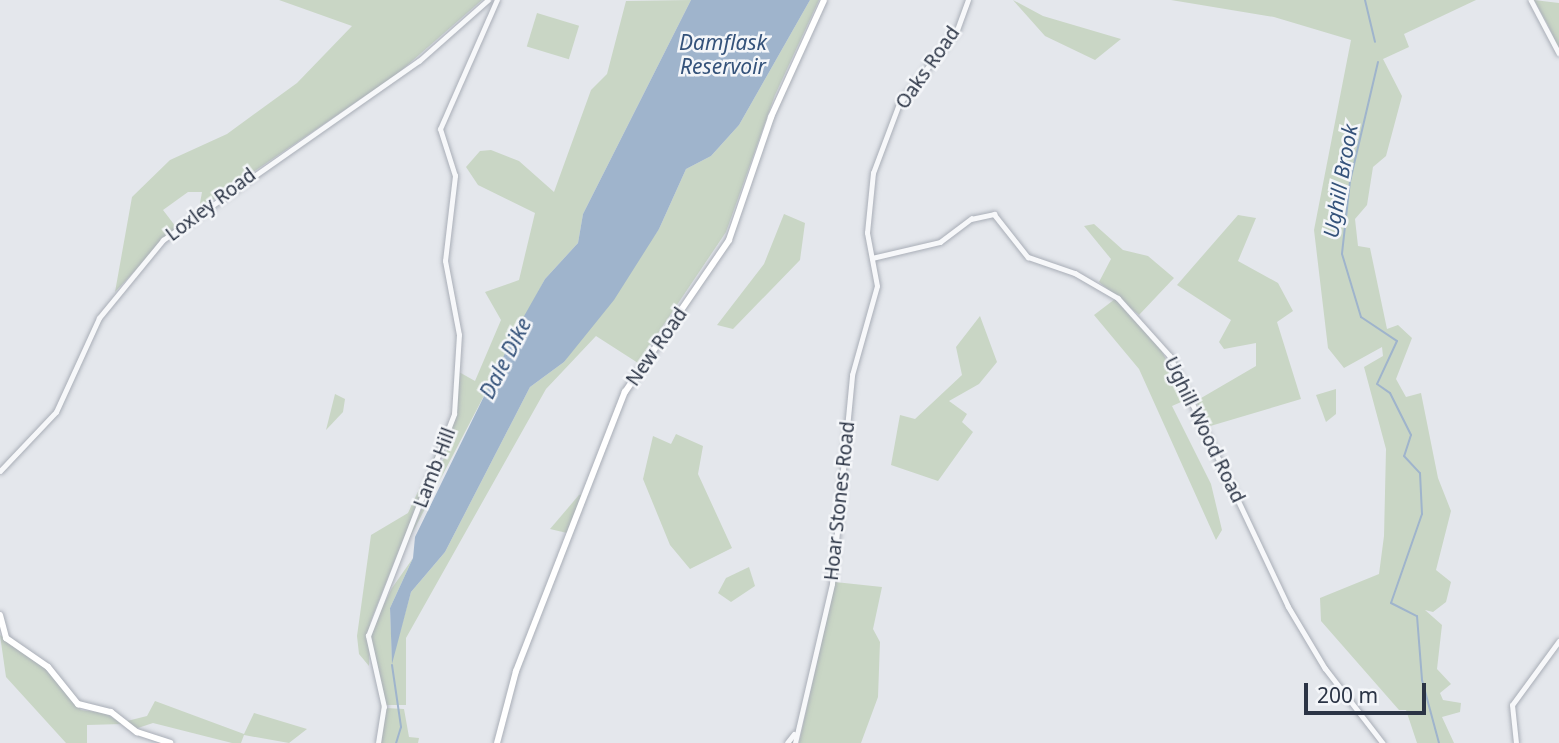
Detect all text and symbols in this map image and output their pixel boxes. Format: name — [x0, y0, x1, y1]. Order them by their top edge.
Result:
street label: Oaks Road — [891, 22, 965, 114]
water label: Damflask Reservoir — [679, 29, 767, 79]
water label: Ughill Brook — [1318, 122, 1362, 240]
street label: Loxley Road — [162, 164, 260, 246]
street label: New Road — [622, 303, 692, 391]
water label: Dale Dike — [474, 313, 536, 403]
street label: Ughill Wood Road — [1159, 353, 1249, 507]
street label: Hoar Stones Road — [820, 420, 860, 582]
street label: Lamb Hill — [409, 425, 461, 511]
scale bar — [1307, 670, 1430, 714]
text: 200 m — [1317, 681, 1378, 709]

